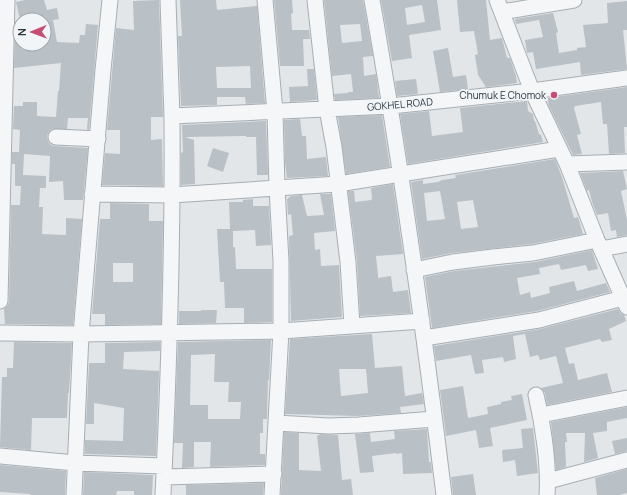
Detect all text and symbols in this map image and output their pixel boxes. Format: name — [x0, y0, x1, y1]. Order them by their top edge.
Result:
north arrow — [12, 12, 52, 52]
text: N — [14, 28, 29, 36]
place label: Chumuk E Chomok — [460, 88, 547, 102]
marker: Chumuk E Chomok — [549, 90, 559, 100]
street label: GOKHEL ROAD — [367, 94, 434, 114]

